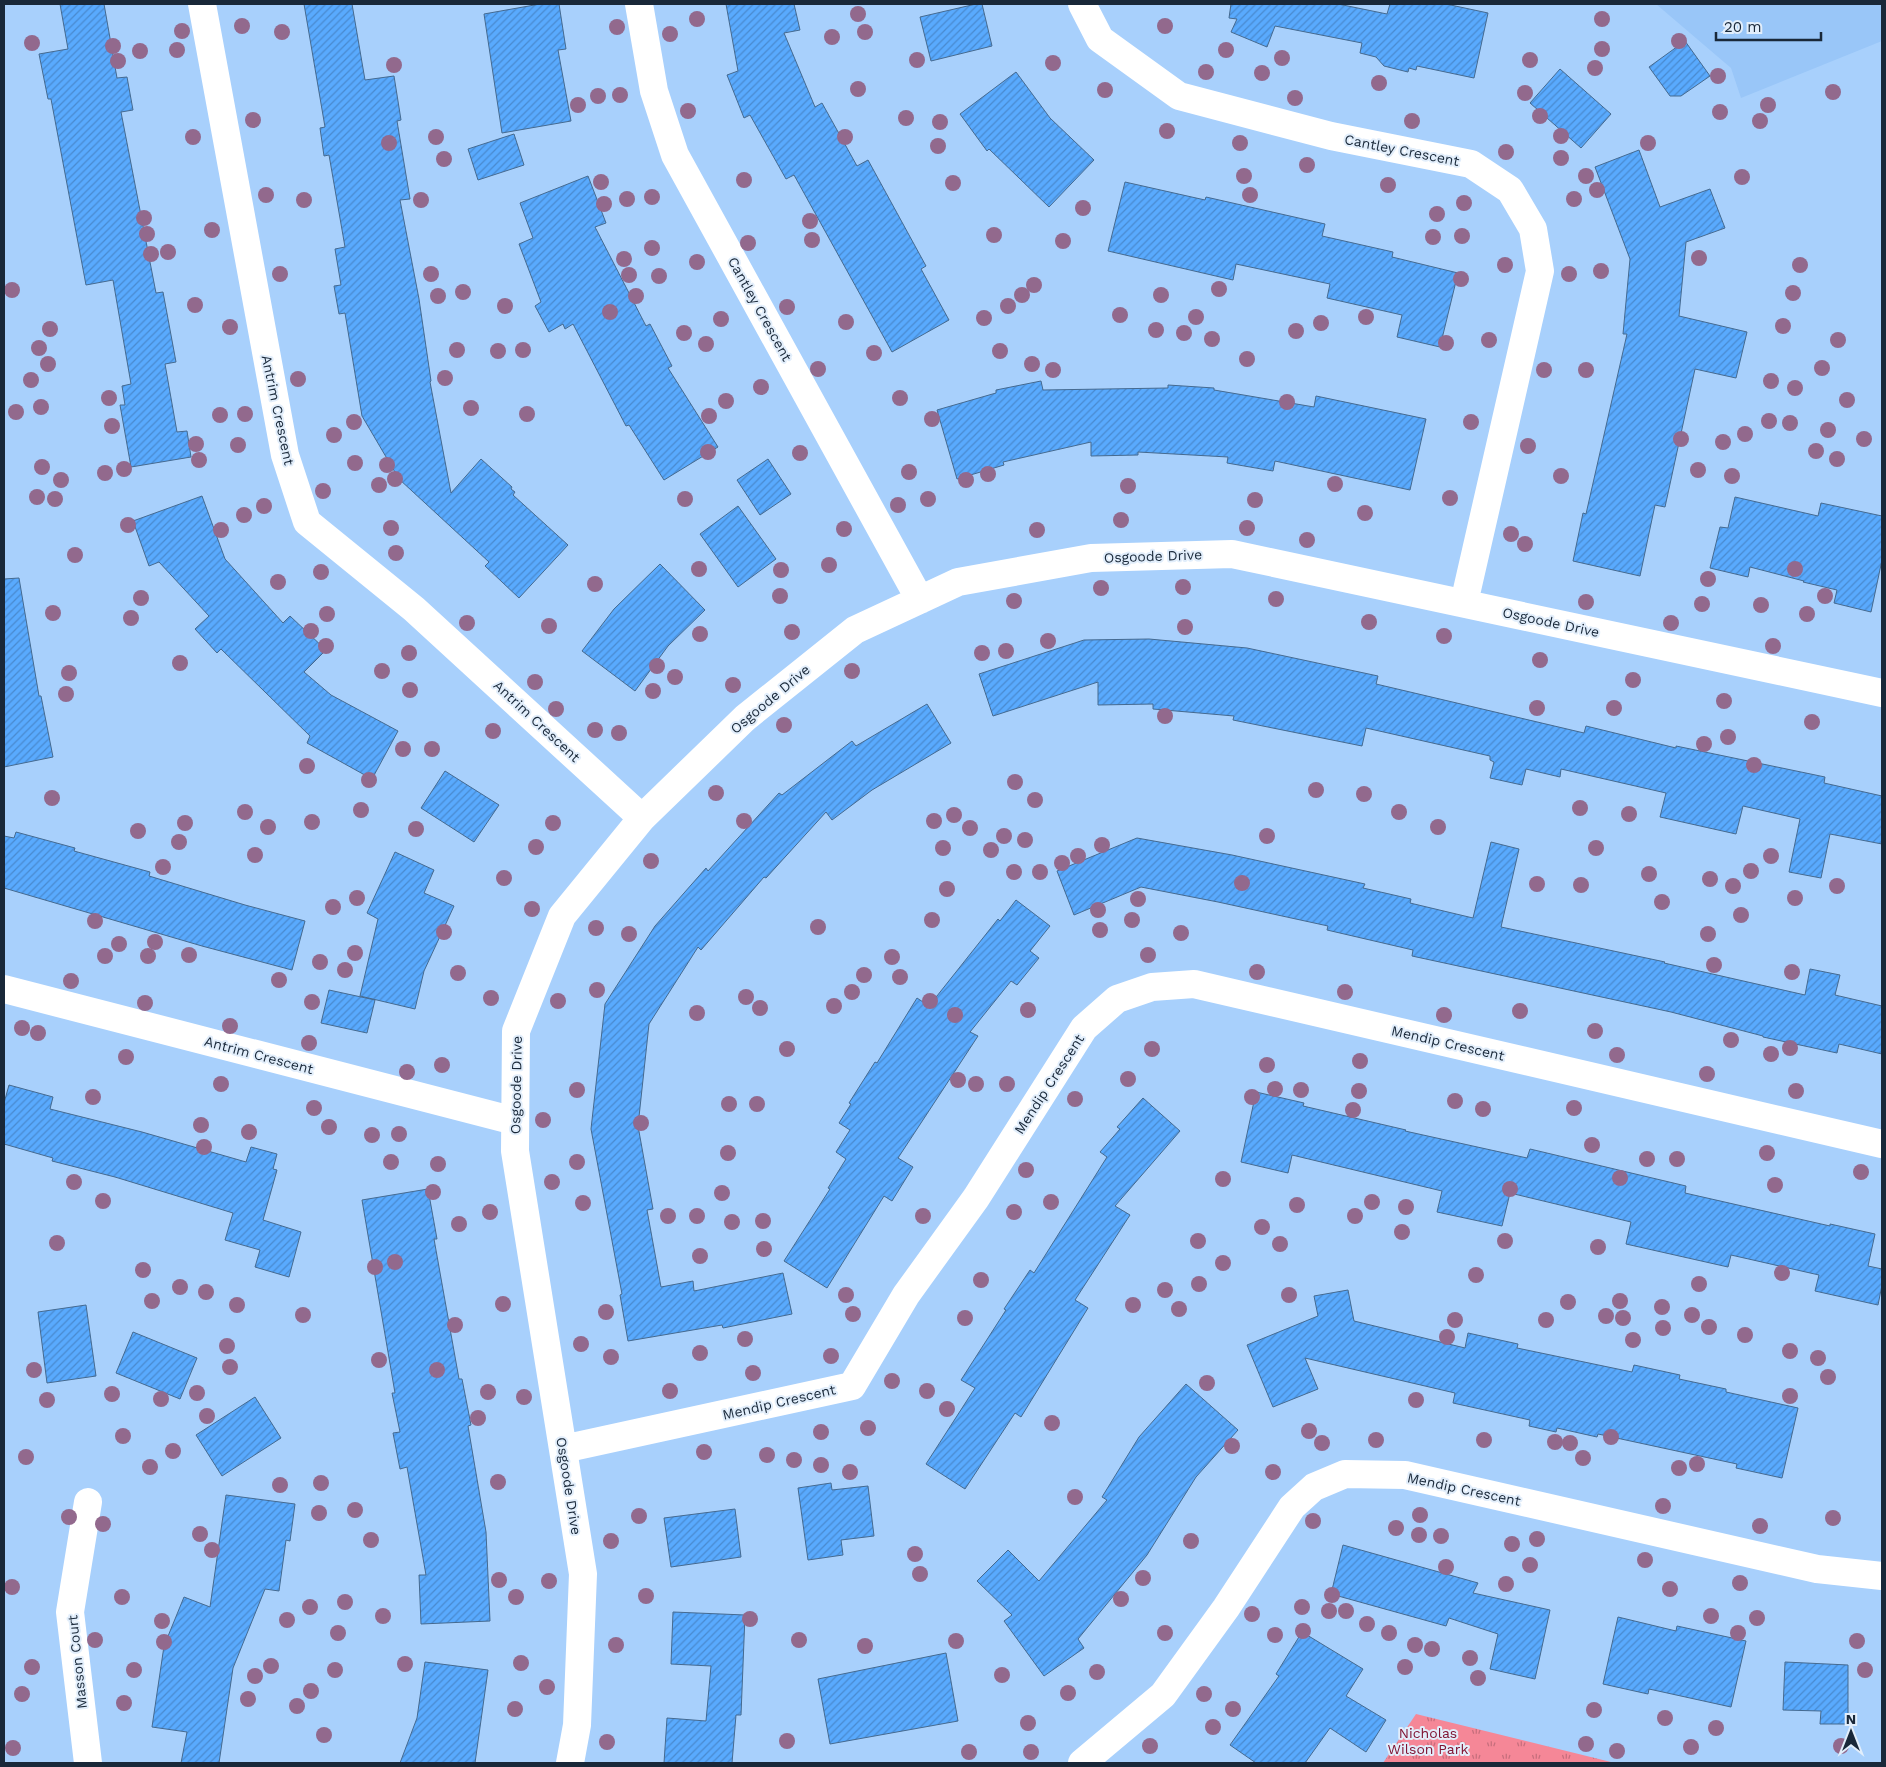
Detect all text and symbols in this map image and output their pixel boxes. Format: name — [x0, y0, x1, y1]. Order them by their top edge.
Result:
scale bar — [1716, 10, 1821, 42]
text: 20 m — [1724, 18, 1762, 36]
street label: Cantley Crescent — [1343, 131, 1461, 169]
street label: Cantley Crescent — [725, 254, 795, 364]
street label: Antrim Crescent — [259, 353, 298, 467]
street label: Osgoode Drive — [1103, 546, 1203, 566]
street label: Osgoode Drive — [1501, 604, 1601, 640]
street label: Osgoode Drive — [727, 661, 813, 737]
street label: Antrim Crescent — [491, 677, 584, 765]
street label: Mendip Crescent — [1390, 1022, 1506, 1064]
street label: Mendip Crescent — [1011, 1031, 1087, 1137]
street label: Antrim Crescent — [203, 1033, 315, 1077]
street label: Osgoode Drive — [507, 1036, 525, 1134]
street label: Mendip Crescent — [721, 1381, 837, 1423]
street label: Osgoode Drive — [553, 1436, 585, 1536]
street label: Mendip Crescent — [1406, 1469, 1522, 1509]
street label: Masson Court — [64, 1614, 90, 1710]
north arrow — [1826, 1707, 1876, 1757]
text: N — [1846, 1711, 1856, 1727]
park label: Nicholas Wilson Park — [1388, 1725, 1468, 1757]

